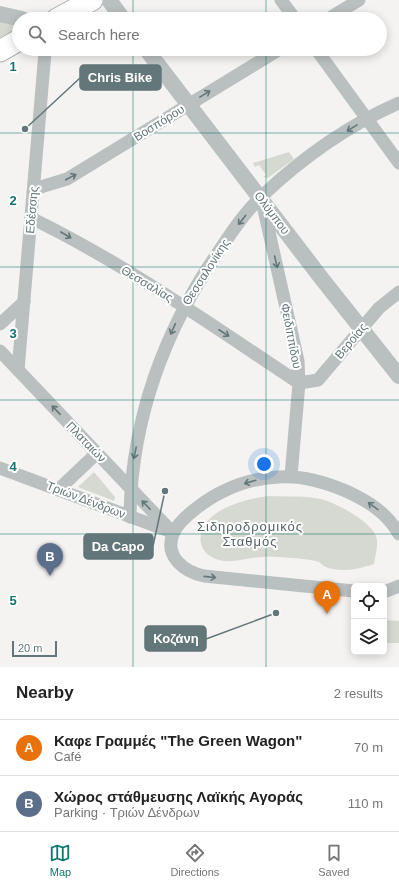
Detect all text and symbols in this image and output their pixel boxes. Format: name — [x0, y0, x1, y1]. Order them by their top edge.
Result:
search box — [12, 12, 387, 56]
icon: search — [26, 23, 48, 45]
text: Search here — [58, 26, 140, 43]
text: 1 — [9, 59, 17, 74]
callout: Chris Bike — [80, 65, 161, 90]
text: Chris Bike — [88, 70, 152, 85]
one-way arrow — [199, 90, 211, 98]
street label: Βοσπόρου — [131, 102, 187, 144]
one-way arrow — [346, 125, 358, 133]
one-way arrow — [64, 172, 76, 180]
street label: Εδέσσης — [23, 186, 41, 234]
street label: Ολύμπου — [251, 189, 293, 237]
text: 2 — [9, 193, 17, 208]
one-way arrow — [238, 214, 247, 225]
one-way arrow — [60, 232, 72, 240]
street label: Θεσσαλονίκης — [179, 236, 233, 308]
one-way arrow — [272, 256, 280, 269]
street label: Θεσσαλίας — [119, 263, 176, 305]
street label: Φειδιππίδου — [278, 302, 304, 370]
street label: Βεροίας — [332, 320, 370, 362]
one-way arrow — [169, 323, 176, 335]
text: 3 — [9, 326, 17, 341]
one-way arrow — [218, 330, 230, 338]
one-way arrow — [52, 405, 61, 416]
street label: Πλαταιών — [63, 419, 109, 465]
one-way arrow — [131, 446, 139, 459]
your location — [254, 454, 274, 474]
text: 4 — [9, 459, 17, 474]
street label: Τριών Δένδρων — [45, 479, 127, 521]
one-way arrow — [244, 479, 257, 486]
one-way arrow — [141, 500, 151, 510]
one-way arrow — [368, 502, 379, 510]
district label: Σιδηροδρομικός Σταθμός — [197, 519, 303, 549]
callout: Da Capo — [84, 534, 153, 559]
text: Da Capo — [92, 539, 144, 554]
pin: B — [37, 543, 63, 576]
one-way arrow — [203, 573, 216, 581]
pin: A — [314, 581, 340, 614]
map controls — [351, 583, 387, 655]
button: locate — [351, 583, 387, 619]
text: 5 — [9, 593, 17, 608]
button: layers — [351, 619, 387, 655]
callout: Κοζάνη — [145, 626, 206, 651]
text: Κοζάνη — [153, 631, 199, 646]
scale bar — [12, 639, 57, 658]
text: 20 m — [18, 642, 42, 654]
text: Nearby — [16, 683, 74, 702]
text: 2 results — [334, 686, 383, 701]
text: Καφε Γραμμές "The Green Wagon" — [54, 732, 302, 749]
text: A — [24, 740, 34, 755]
text: 70 m — [354, 740, 383, 755]
text: Café — [54, 749, 81, 764]
text: Χώρος στάθμευσης Λαϊκής Αγοράς — [54, 788, 303, 805]
text: B — [24, 796, 34, 811]
text: 110 m — [348, 796, 383, 811]
text: Parking · Τριών Δένδρων — [54, 805, 200, 820]
tab: Map — [49, 842, 71, 878]
tab: Directions — [170, 842, 219, 878]
tab: Saved — [318, 842, 349, 878]

